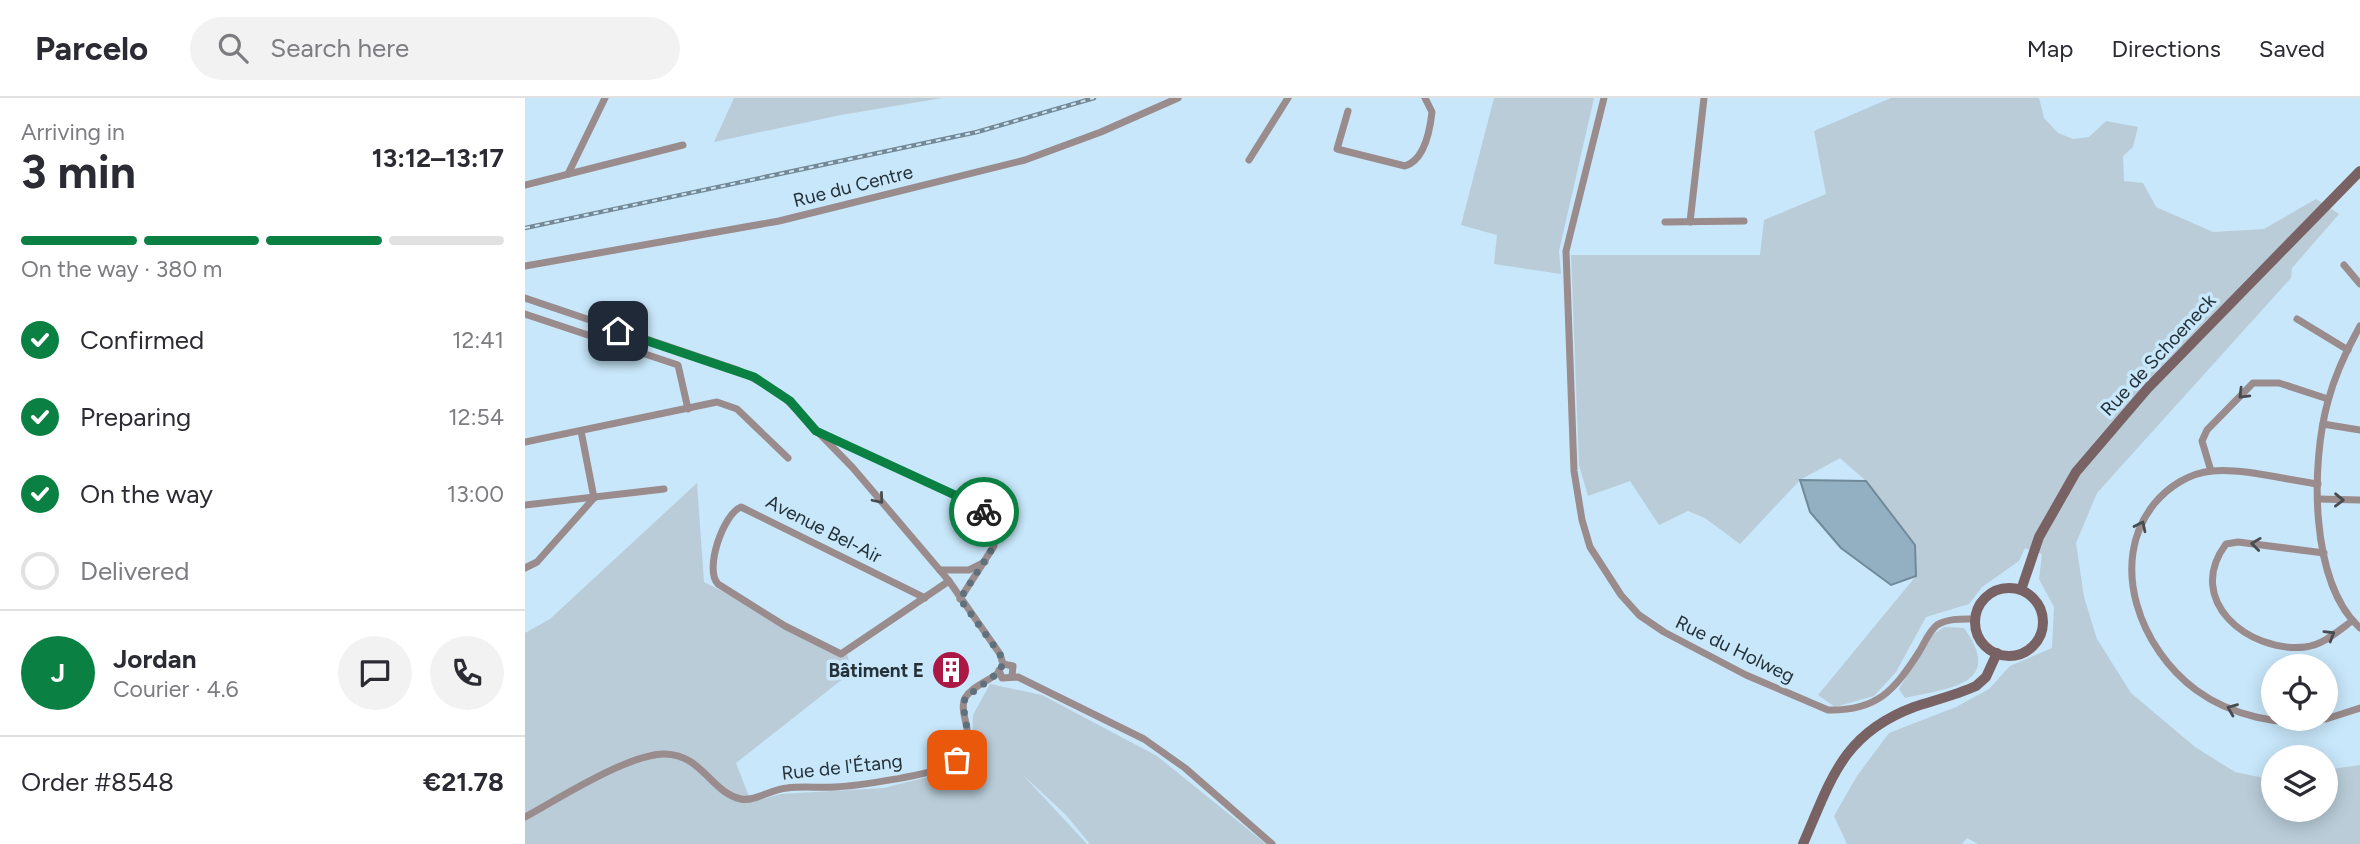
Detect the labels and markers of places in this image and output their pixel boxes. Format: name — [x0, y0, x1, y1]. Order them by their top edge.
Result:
pin — [588, 301, 648, 361]
building icon: Bâtiment E — [930, 649, 972, 691]
place label: Bâtiment E — [828, 659, 924, 682]
pin — [927, 730, 987, 790]

